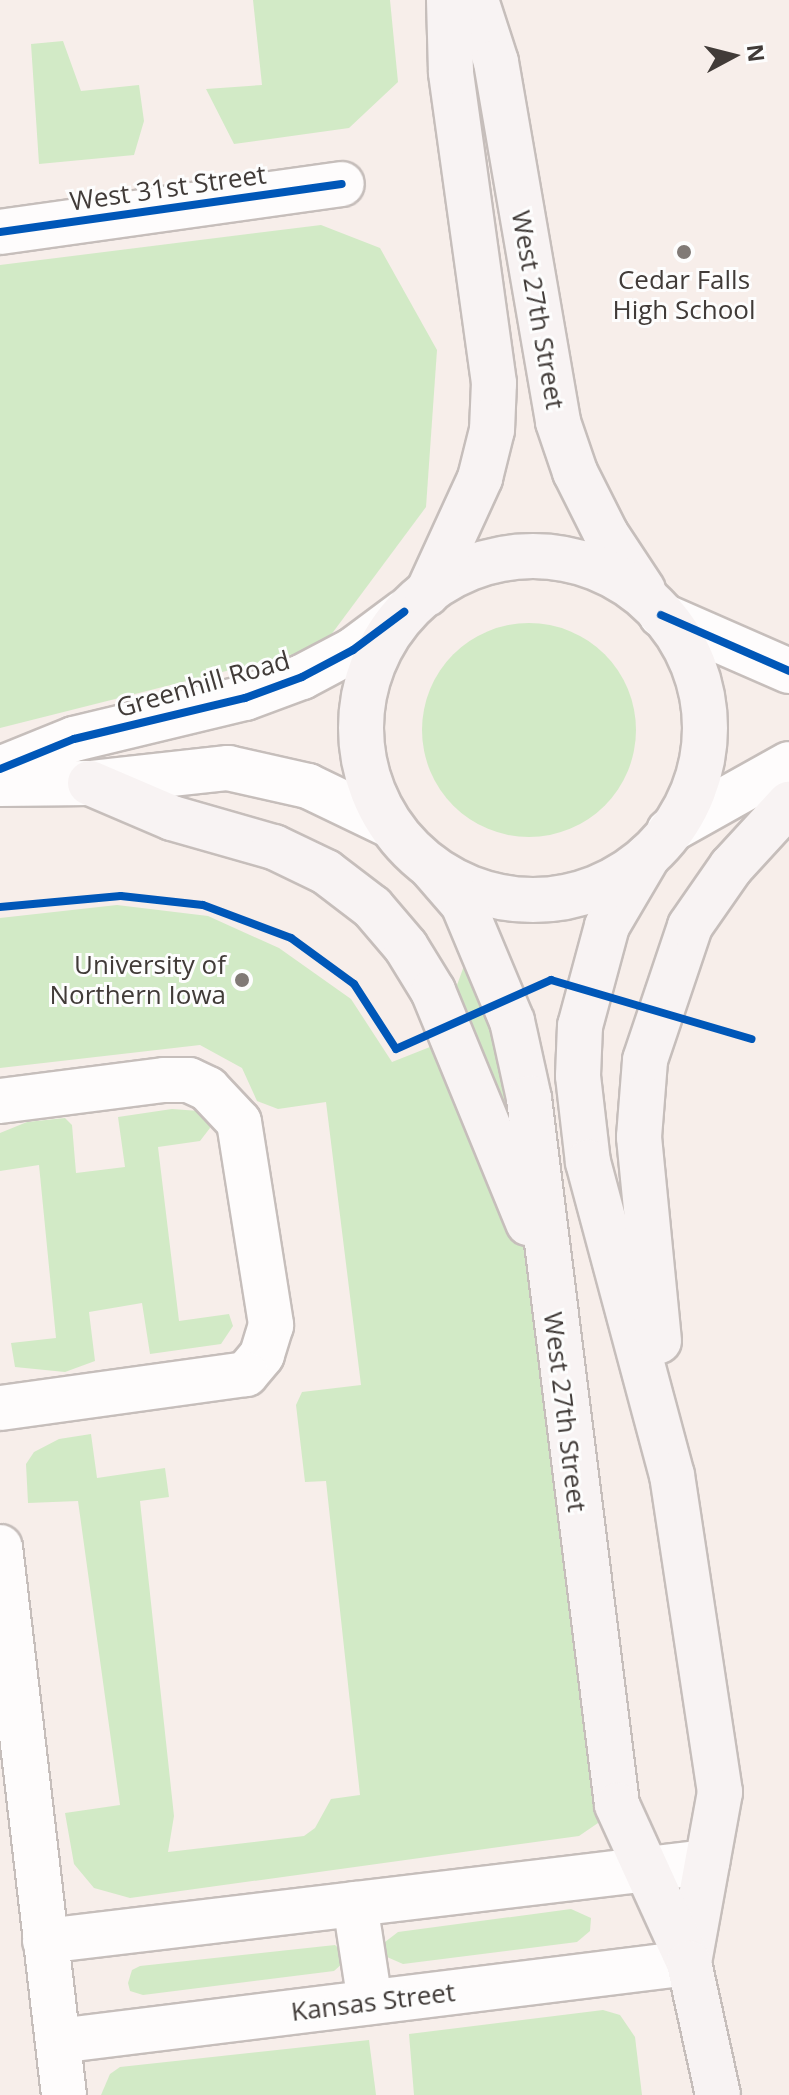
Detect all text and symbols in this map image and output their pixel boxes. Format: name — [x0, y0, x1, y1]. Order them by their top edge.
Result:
north arrow — [693, 16, 773, 96]
text: N — [741, 42, 773, 64]
street label: West 31st Street — [68, 159, 268, 217]
street label: West 27th Street — [505, 208, 571, 412]
marker: Cedar Falls High School — [675, 243, 693, 261]
place label: Cedar Falls High School — [612, 264, 756, 326]
street label: Greenhill Road — [113, 644, 293, 724]
place label: University of Northern Iowa — [50, 949, 226, 1010]
marker: University of Northern Iowa — [233, 971, 251, 989]
street label: West 27th Street — [537, 1310, 593, 1514]
street label: Kansas Street — [289, 1976, 457, 2028]

